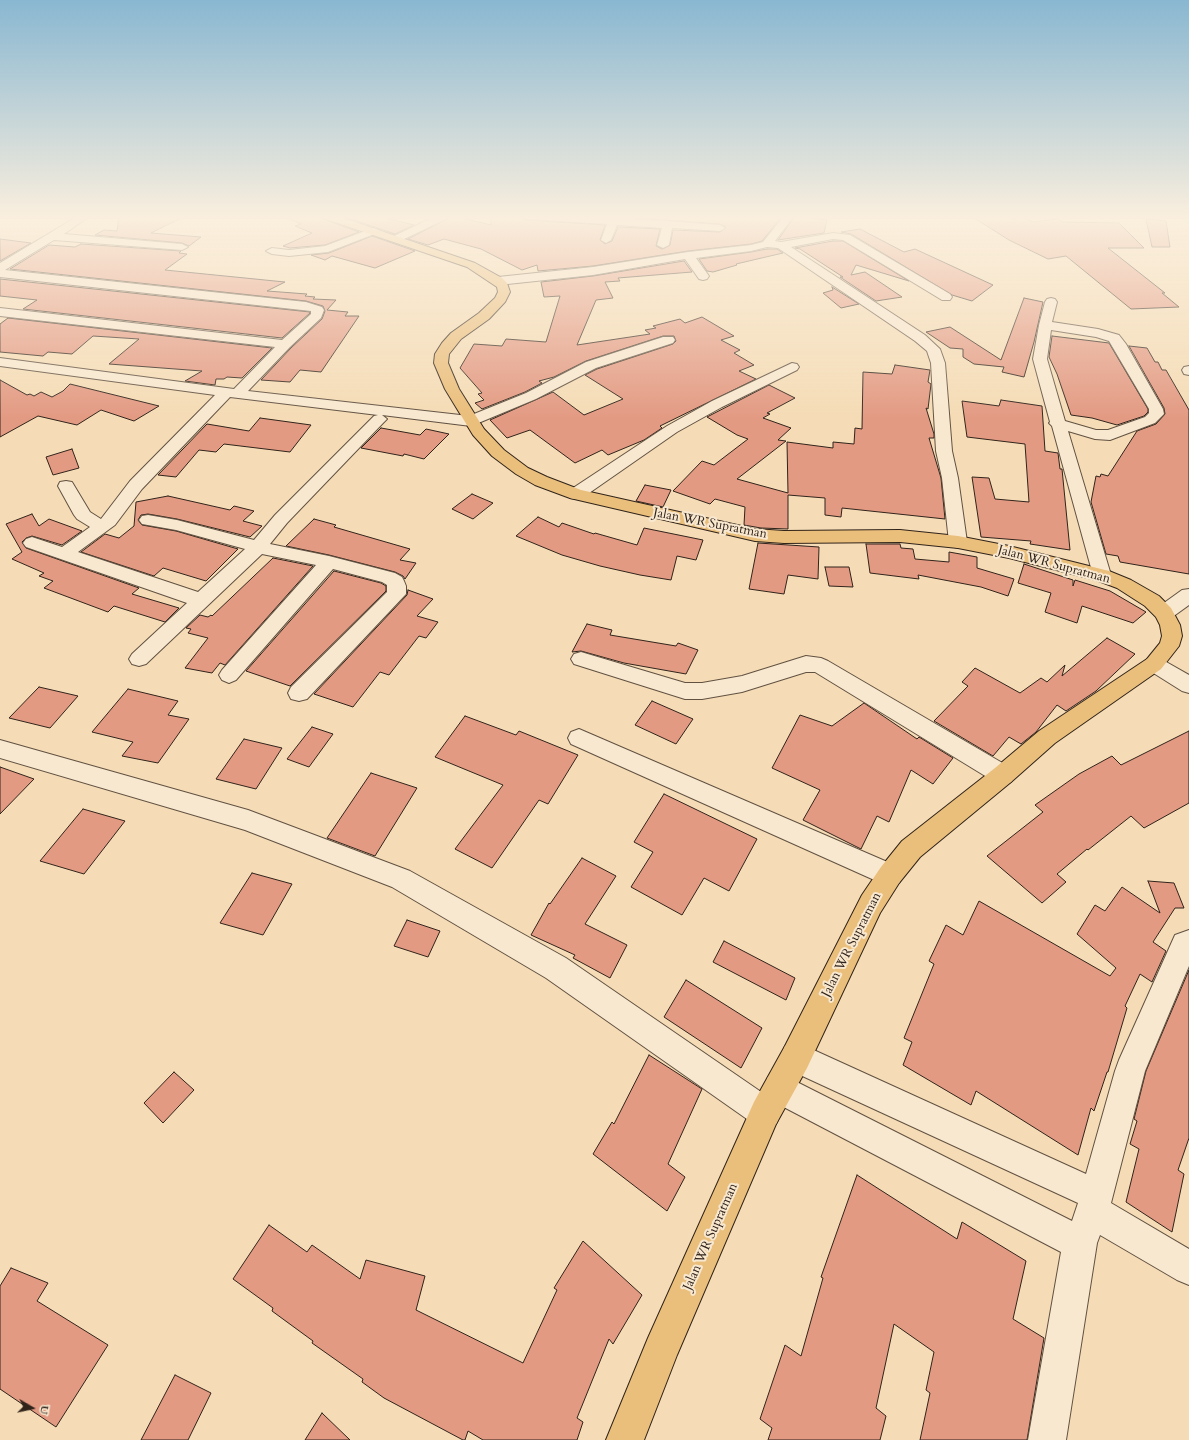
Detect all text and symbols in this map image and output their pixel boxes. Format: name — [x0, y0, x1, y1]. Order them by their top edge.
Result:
street label: Jalan WR Supratman — [652, 505, 768, 543]
street label: Jalan WR Supratman — [996, 542, 1112, 588]
street label: Jalan WR Supratman — [819, 890, 885, 1000]
street label: Jalan WR Supratman — [680, 1181, 742, 1293]
north arrow — [12, 1388, 52, 1428]
text: U — [36, 1404, 52, 1416]

